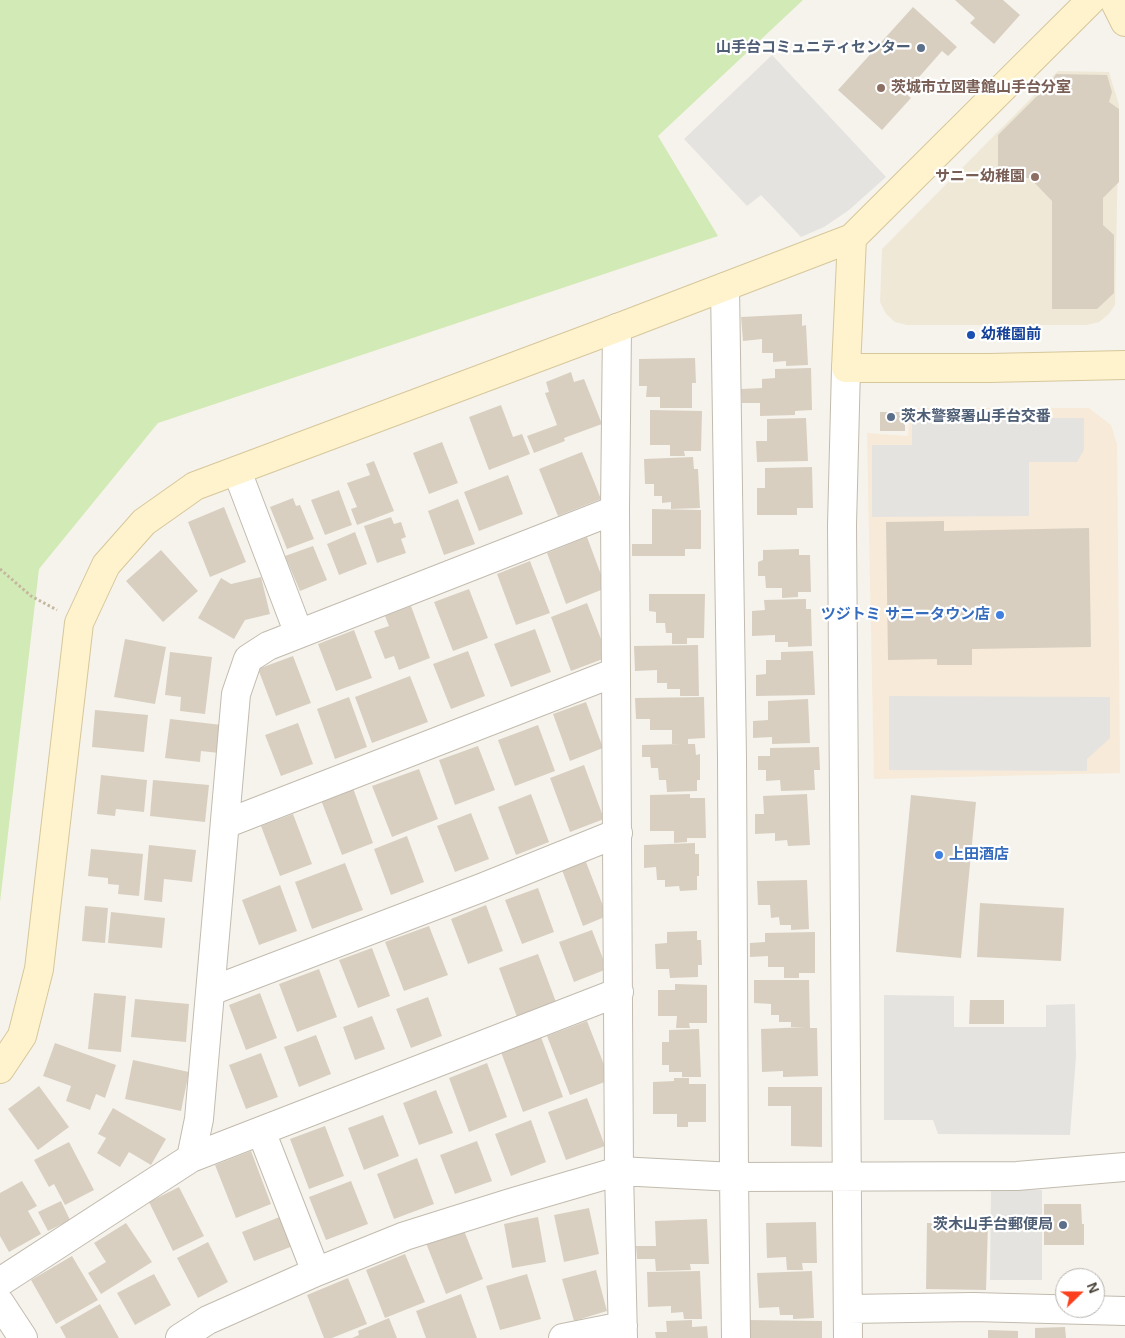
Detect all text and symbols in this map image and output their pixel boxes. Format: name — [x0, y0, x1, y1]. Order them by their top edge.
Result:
place label: 山手台コミュニティセンター — [716, 39, 911, 57]
marker: 山手台コミュニティセンター — [915, 42, 927, 54]
place label: 茨城市立図書館山手台分室 — [891, 79, 1071, 97]
marker: 茨城市立図書館山手台分室 — [875, 82, 887, 94]
place label: サニー幼稚園 — [935, 168, 1025, 186]
marker: サニー幼稚園 — [1029, 171, 1041, 183]
place label: 幼稚園前 — [981, 326, 1041, 344]
marker: 幼稚園前 — [965, 329, 977, 341]
place label: 茨木警察署山手台交番 — [901, 408, 1051, 426]
marker: 茨木警察署山手台交番 — [885, 411, 897, 423]
place label: ツジトミ サニータウン店 — [821, 606, 990, 624]
marker: ツジトミ サニータウン店 — [994, 609, 1006, 621]
place label: 上田酒店 — [949, 846, 1009, 864]
marker: 上田酒店 — [933, 849, 945, 861]
place label: 茨木山手台郵便局 — [933, 1216, 1053, 1234]
marker: 茨木山手台郵便局 — [1057, 1219, 1069, 1231]
north arrow — [1055, 1268, 1105, 1318]
text: N — [1084, 1280, 1102, 1295]

